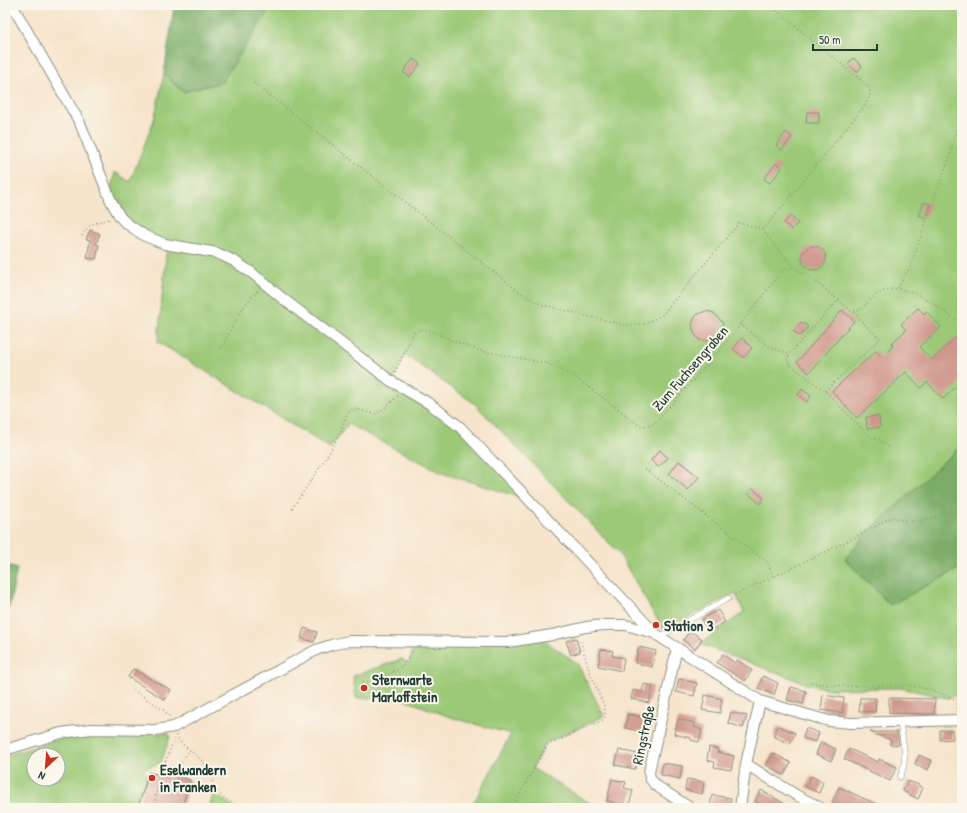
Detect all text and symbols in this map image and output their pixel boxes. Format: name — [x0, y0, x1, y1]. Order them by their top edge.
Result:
scale bar — [813, 26, 877, 52]
text: 50 m — [819, 31, 840, 48]
street label: Zum Fuchsengraben — [647, 321, 733, 415]
place label: Station 3 — [664, 615, 714, 636]
marker: Station 3 — [651, 620, 661, 630]
place label: Sternwarte Marloffstein — [372, 669, 438, 707]
marker: Sternwarte Marloffstein — [359, 683, 369, 693]
street label: Ringstraße — [626, 703, 660, 767]
north arrow — [26, 747, 66, 787]
place label: Eselwandern in Franken — [160, 759, 227, 797]
text: N — [36, 768, 47, 784]
marker: Eselwandern in Franken — [147, 773, 157, 783]

